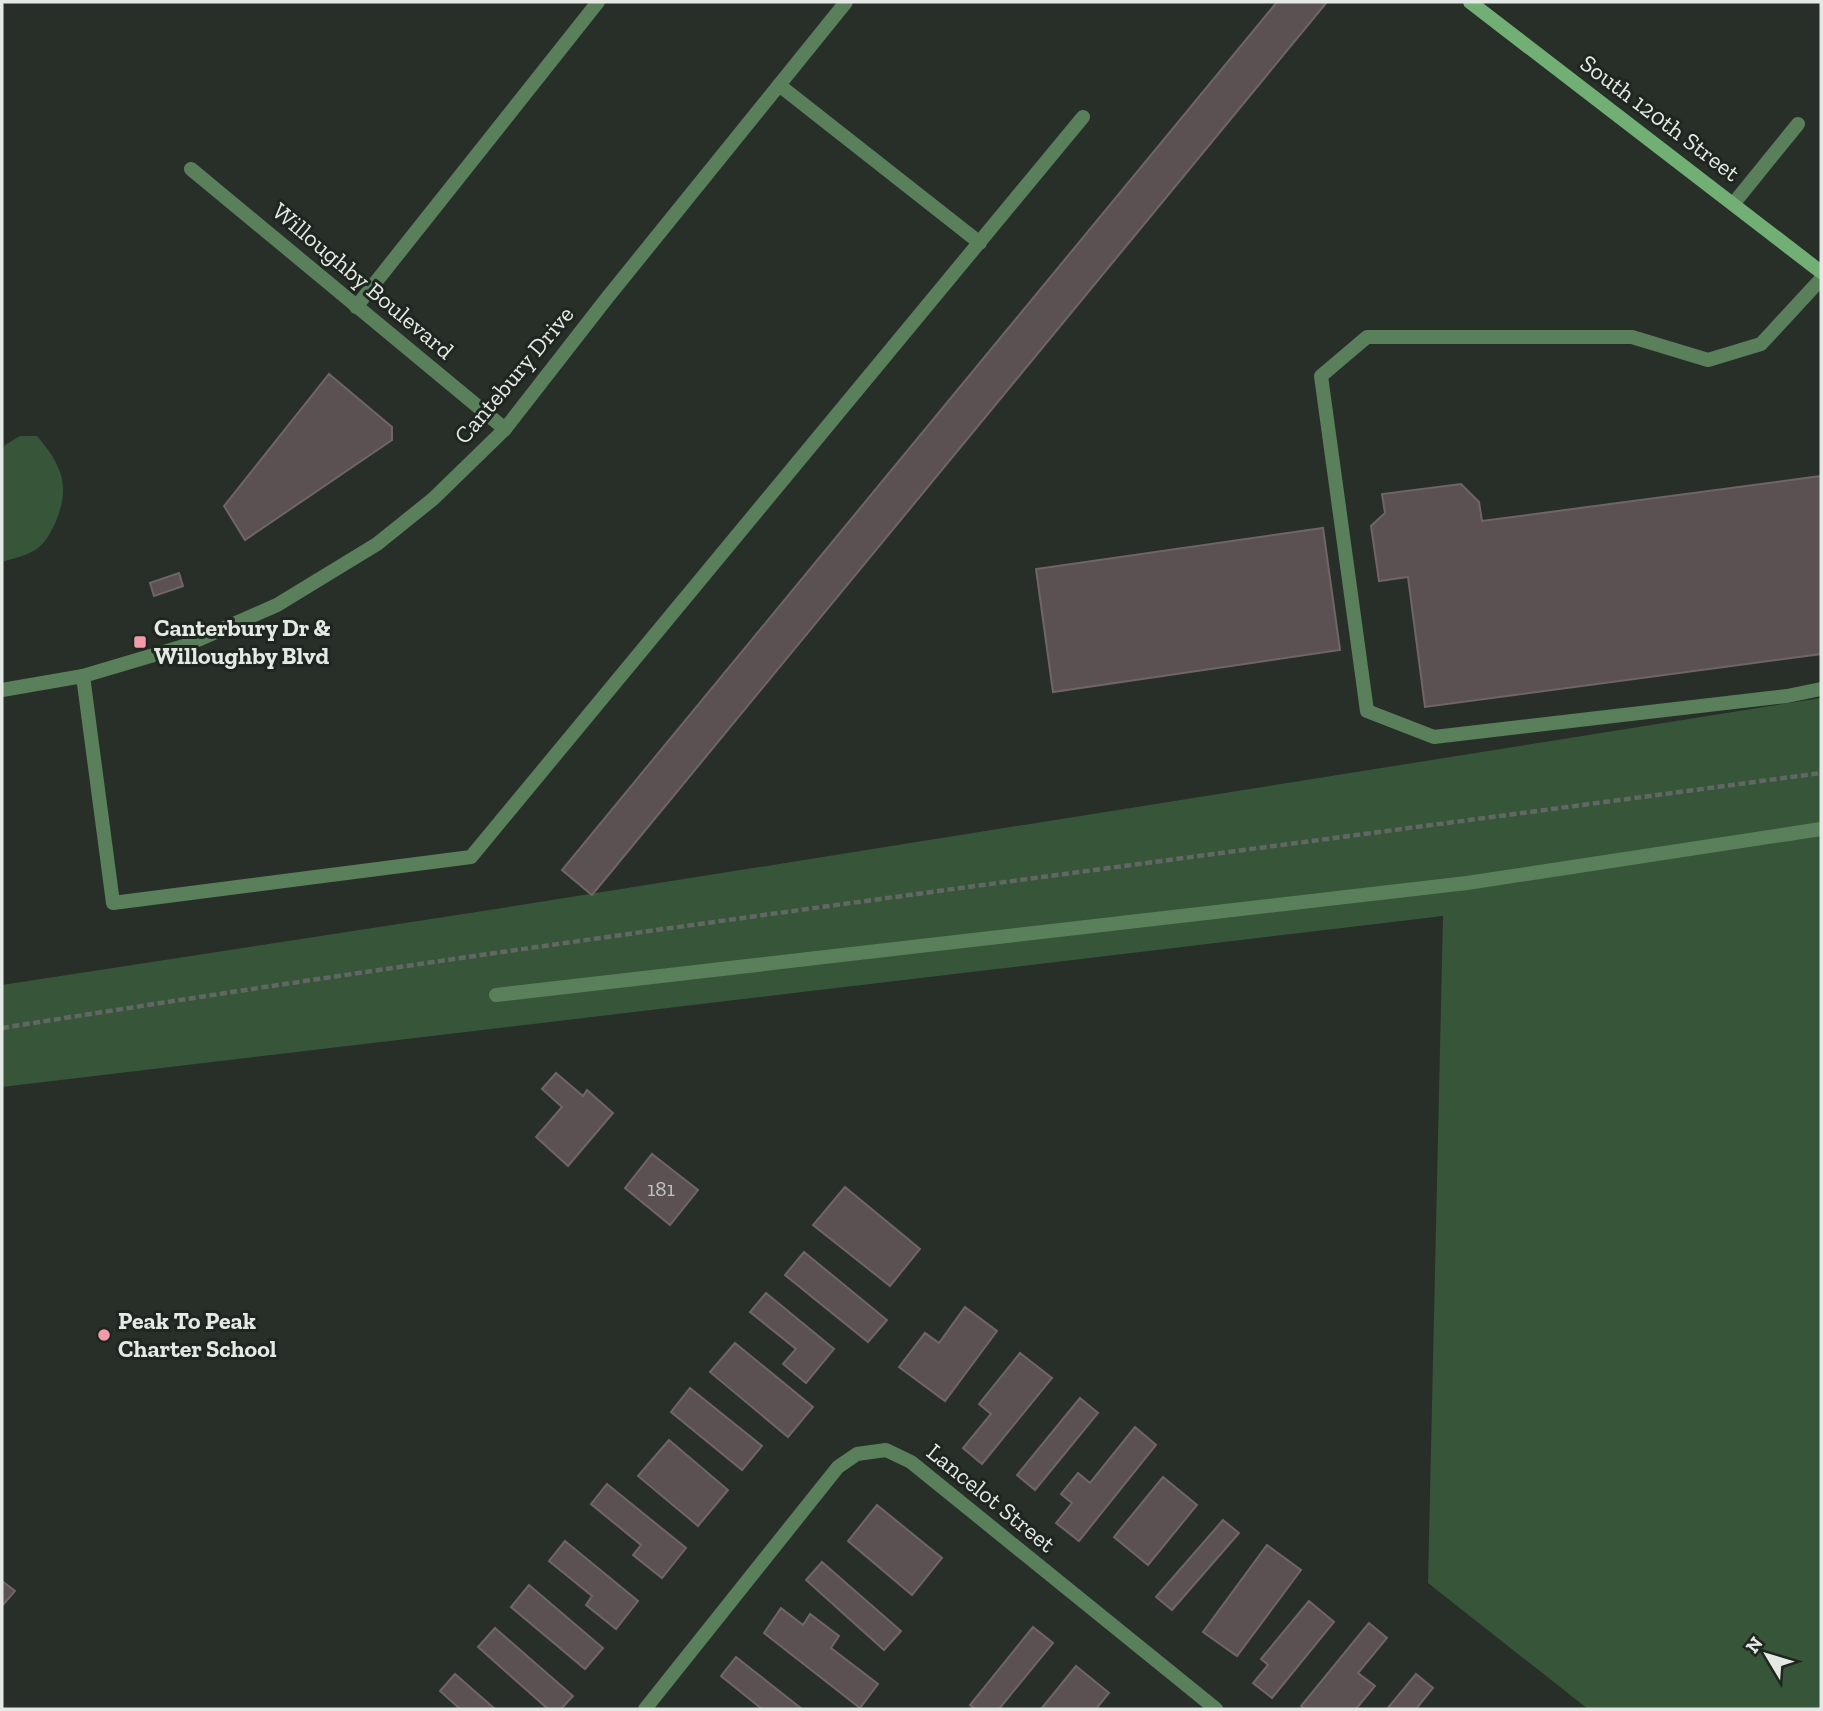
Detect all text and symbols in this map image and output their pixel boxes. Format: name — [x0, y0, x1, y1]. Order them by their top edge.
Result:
street label: South 120th Street — [1575, 48, 1746, 187]
street label: Willoughby Boulevard — [267, 196, 460, 365]
street label: Cantebury Drive — [448, 300, 580, 450]
place label: Canterbury Dr & Willoughby Blvd — [154, 613, 330, 670]
marker: Canterbury Dr & Willoughby Blvd — [132, 634, 148, 650]
house number: 181 — [647, 1176, 675, 1201]
place label: Peak To Peak Charter School — [118, 1306, 277, 1363]
marker: Peak To Peak Charter School — [96, 1327, 112, 1343]
street label: Lancelot Street — [921, 1437, 1062, 1558]
north arrow — [1732, 1620, 1802, 1690]
text: N — [1740, 1632, 1768, 1658]

